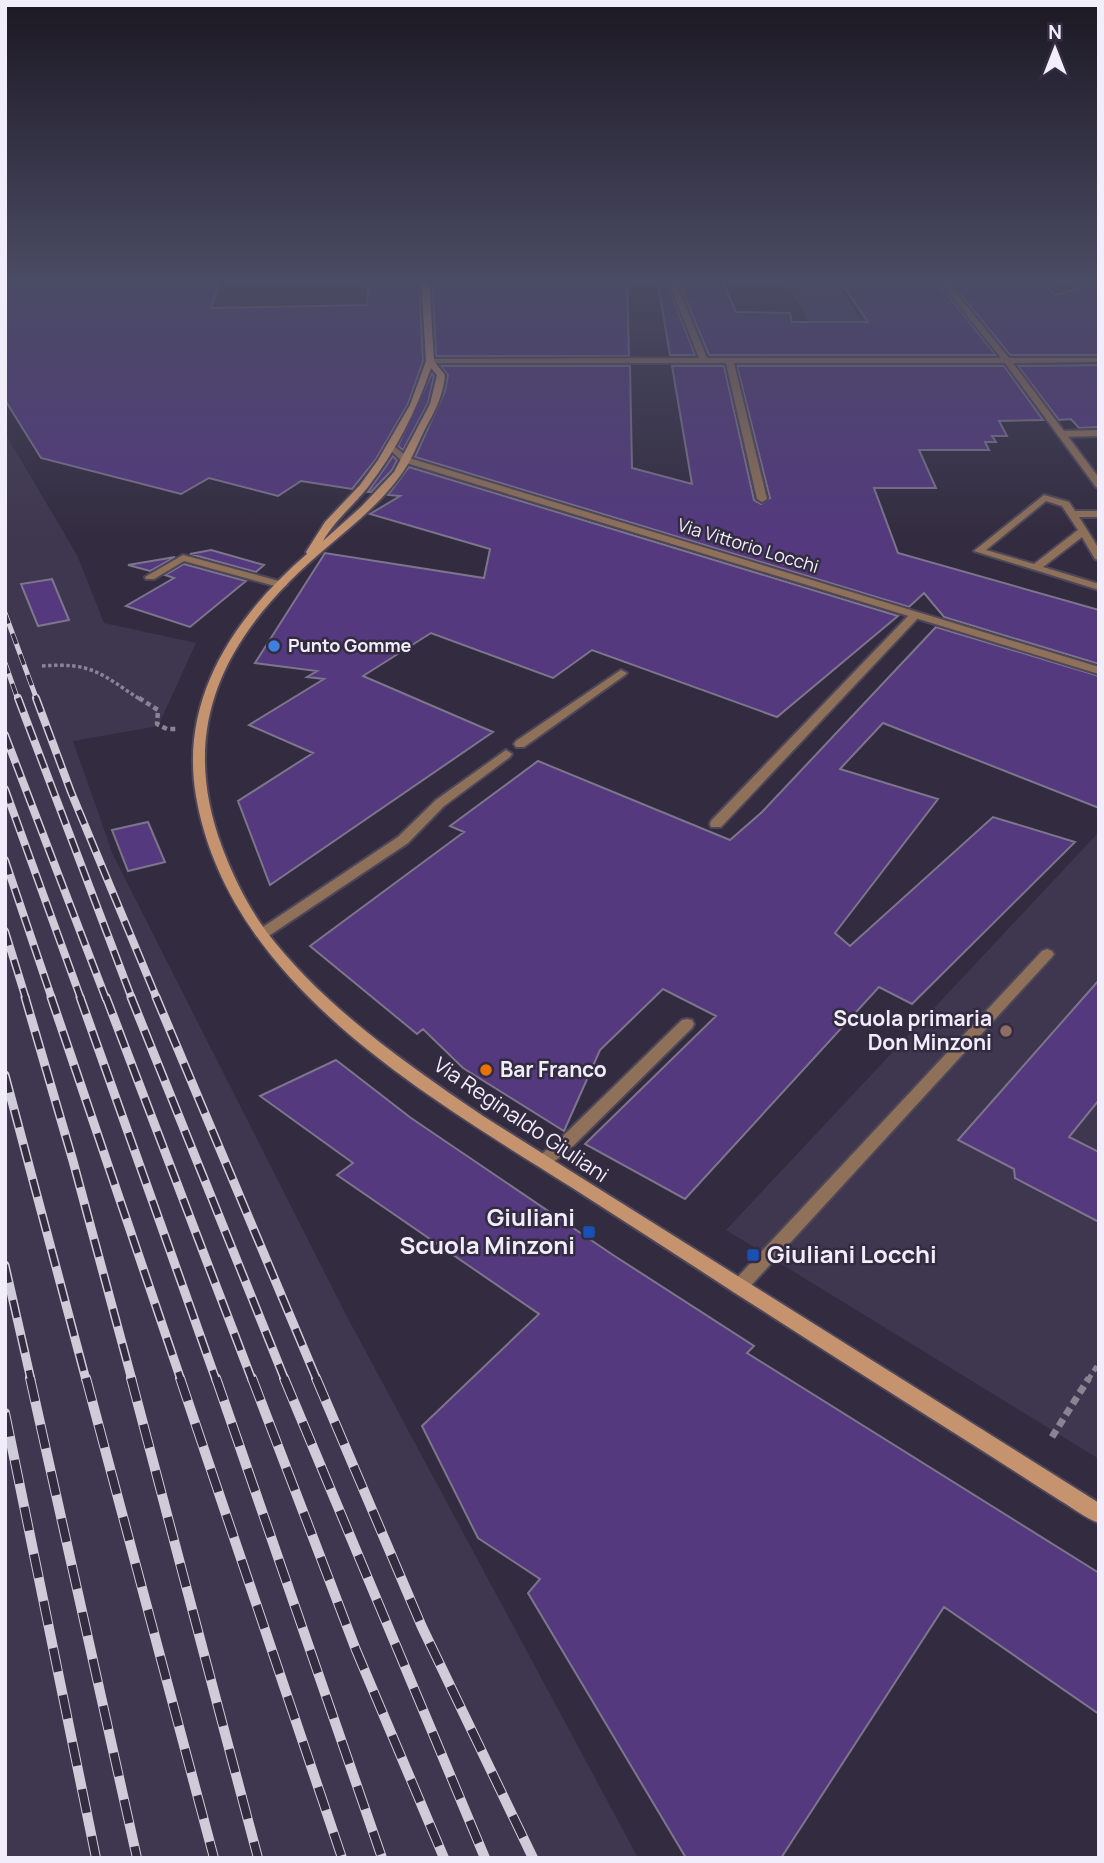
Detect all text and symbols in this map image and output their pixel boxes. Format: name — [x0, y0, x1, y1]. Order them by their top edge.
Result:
north arrow — [1020, 14, 1090, 84]
text: N — [1048, 19, 1062, 45]
street label: Via Vittorio Locchi — [675, 512, 822, 578]
place label: Punto Gomme — [288, 633, 412, 657]
marker: Punto Gomme — [266, 638, 282, 654]
place label: Scuola primaria Don Minzoni — [833, 1004, 992, 1056]
marker: Scuola primaria Don Minzoni — [998, 1023, 1014, 1039]
street label: Via Reginaldo Giuliani — [429, 1050, 614, 1188]
place label: Bar Franco — [500, 1055, 607, 1083]
marker: Bar Franco — [478, 1062, 494, 1078]
place label: Giuliani Scuola Minzoni — [400, 1200, 575, 1261]
marker: Giuliani Scuola Minzoni — [581, 1224, 597, 1240]
place label: Giuliani Locchi — [767, 1237, 937, 1270]
marker: Giuliani Locchi — [745, 1247, 761, 1263]

